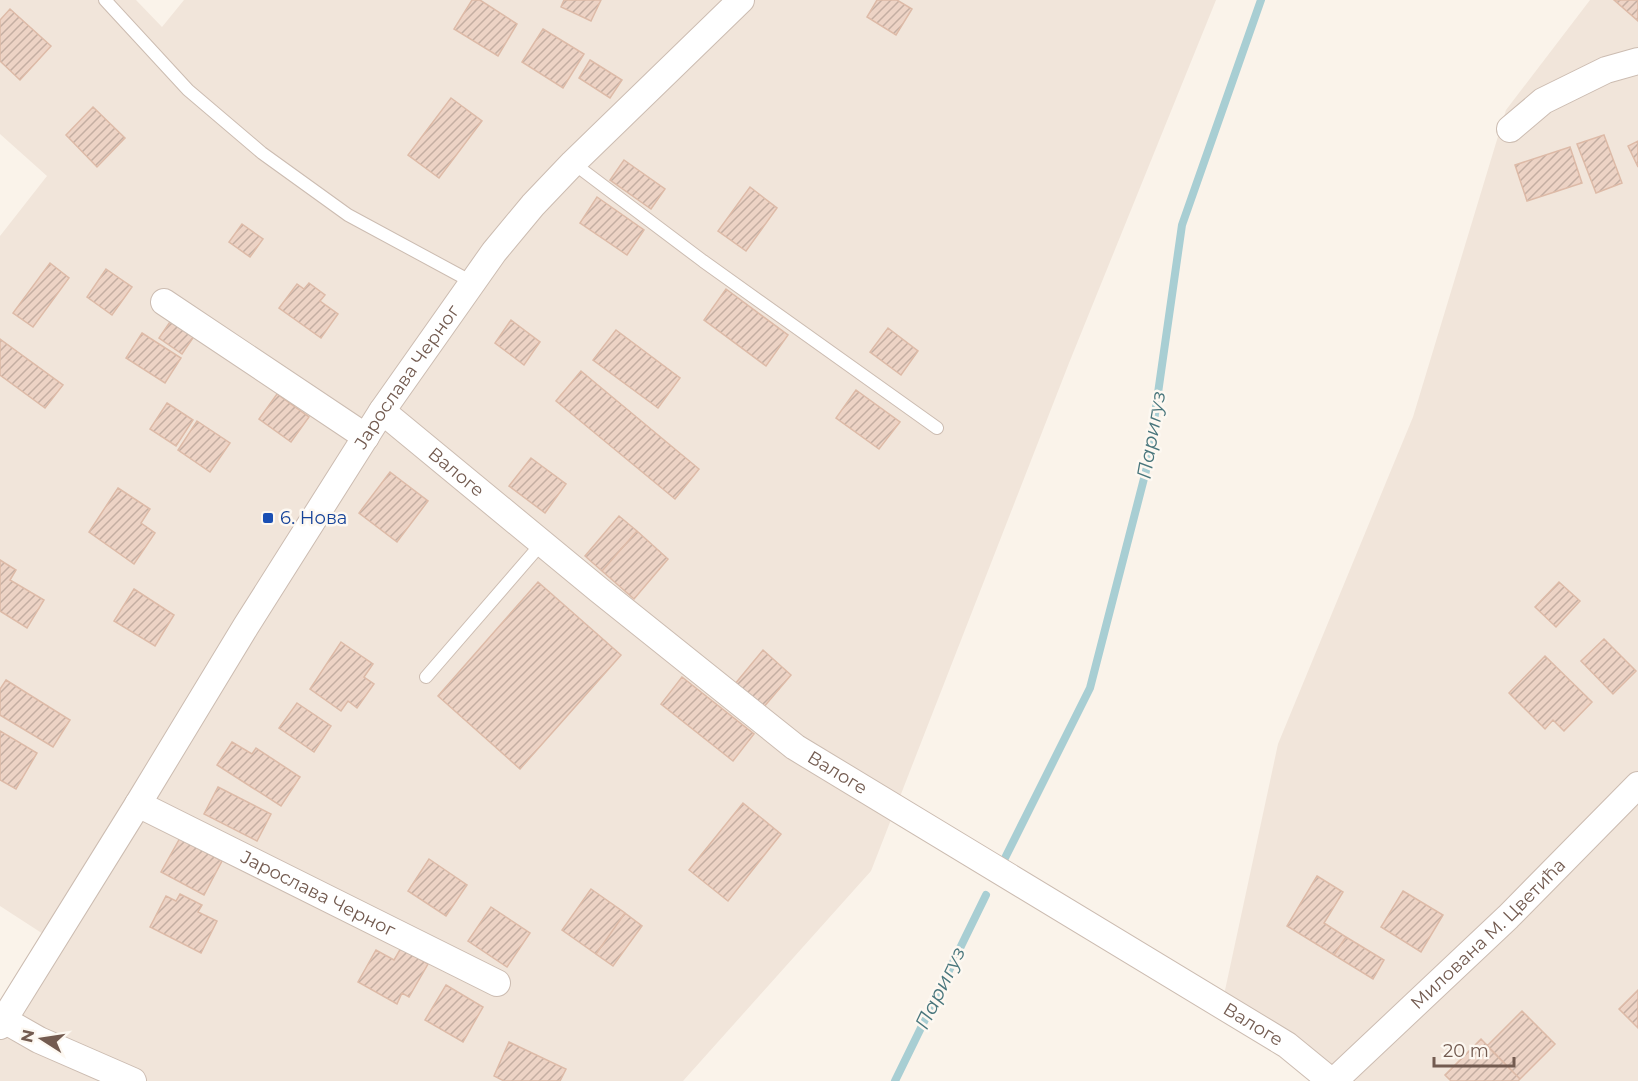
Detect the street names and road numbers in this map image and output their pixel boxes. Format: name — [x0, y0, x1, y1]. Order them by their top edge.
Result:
street label: Јарослава Черног — [350, 300, 464, 453]
street label: Валоге — [424, 443, 489, 502]
street label: Валоге — [803, 746, 871, 799]
street label: Јарослава Черног — [237, 846, 399, 942]
street label: Милована М. Цветића — [1406, 854, 1570, 1014]
street label: Валоге — [1219, 998, 1287, 1051]

